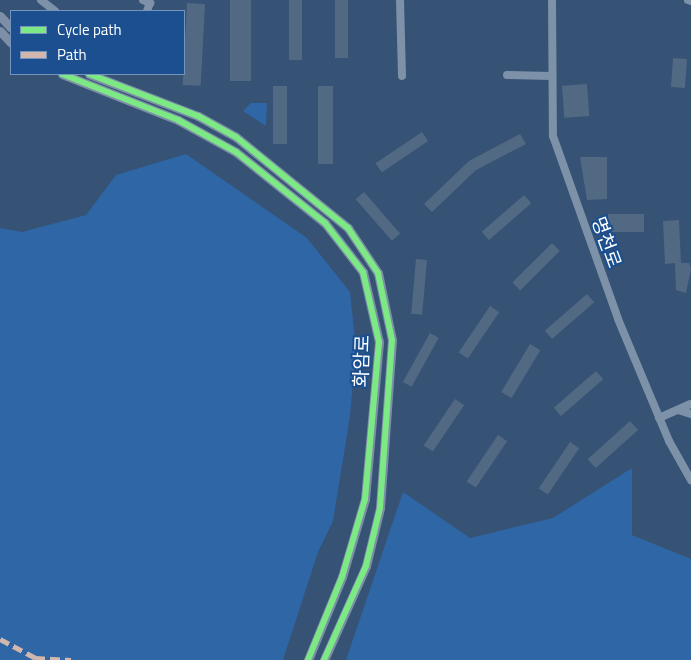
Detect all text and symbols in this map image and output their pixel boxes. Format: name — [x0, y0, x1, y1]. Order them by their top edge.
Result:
legend — [10, 10, 185, 75]
text: Cycle path — [57, 18, 122, 41]
text: Path — [57, 43, 87, 66]
street label: 명천로 — [587, 213, 627, 271]
street label: 화암로 — [349, 334, 373, 388]

